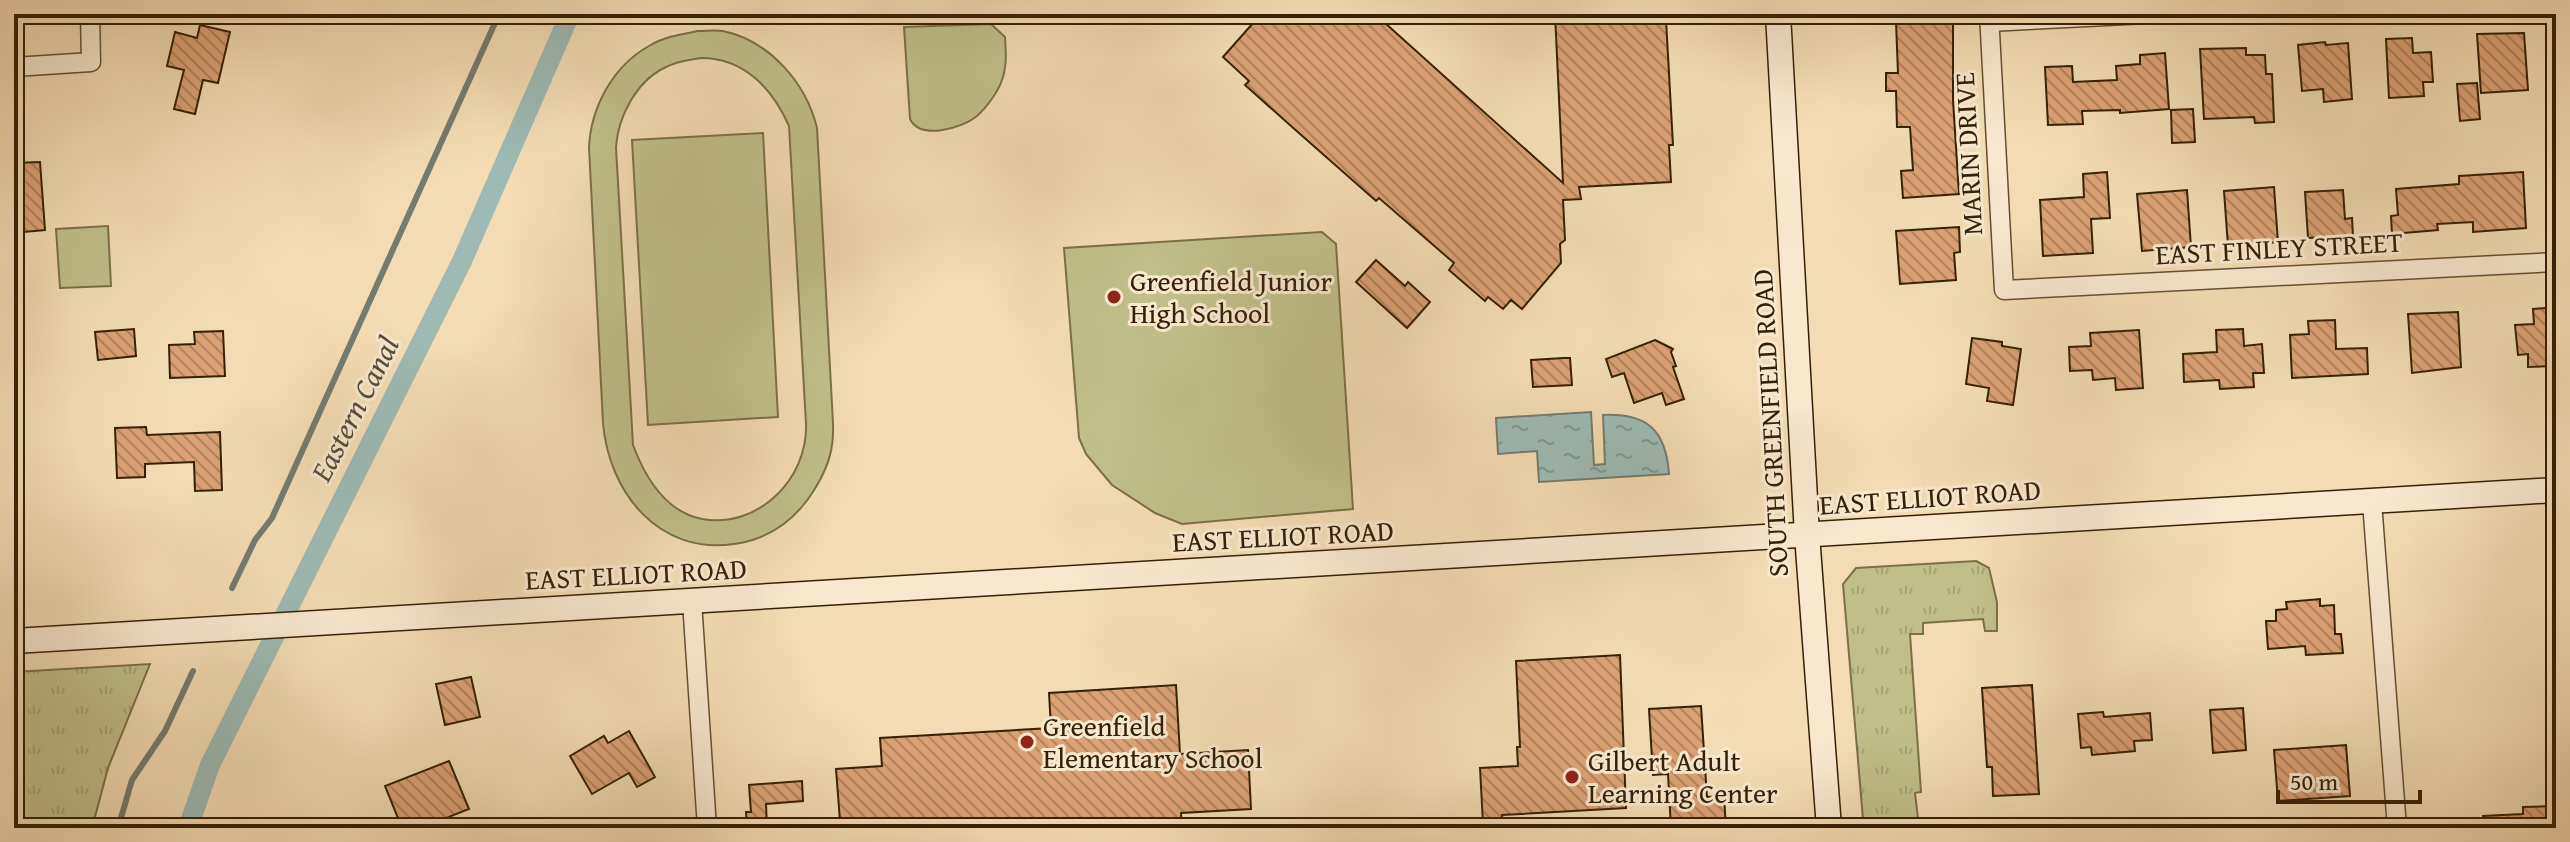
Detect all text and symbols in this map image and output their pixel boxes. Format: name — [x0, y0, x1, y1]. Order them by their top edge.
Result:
street label: MARIN DRIVE — [1943, 71, 1992, 237]
street label: EAST FINLEY STREET — [2154, 221, 2404, 274]
place label: Greenfield Junior High School — [1130, 260, 1332, 333]
street label: SOUTH GREENFIELD ROAD — [1741, 268, 1798, 578]
marker: Greenfield Junior High School — [1105, 288, 1123, 306]
water label: Eastern Canal — [298, 328, 410, 490]
street label: EAST ELLIOT ROAD — [1818, 468, 2042, 525]
street label: EAST ELLIOT ROAD — [1171, 509, 1395, 562]
street label: EAST ELLIOT ROAD — [524, 547, 748, 600]
place label: Greenfield Elementary School — [1043, 705, 1263, 778]
marker: Greenfield Elementary School — [1018, 733, 1036, 751]
place label: Gilbert Adult Learning Center — [1588, 740, 1778, 813]
scale bar — [2278, 754, 2420, 804]
text: 50 m — [2290, 764, 2338, 799]
marker: Gilbert Adult Learning Center — [1563, 768, 1581, 786]

